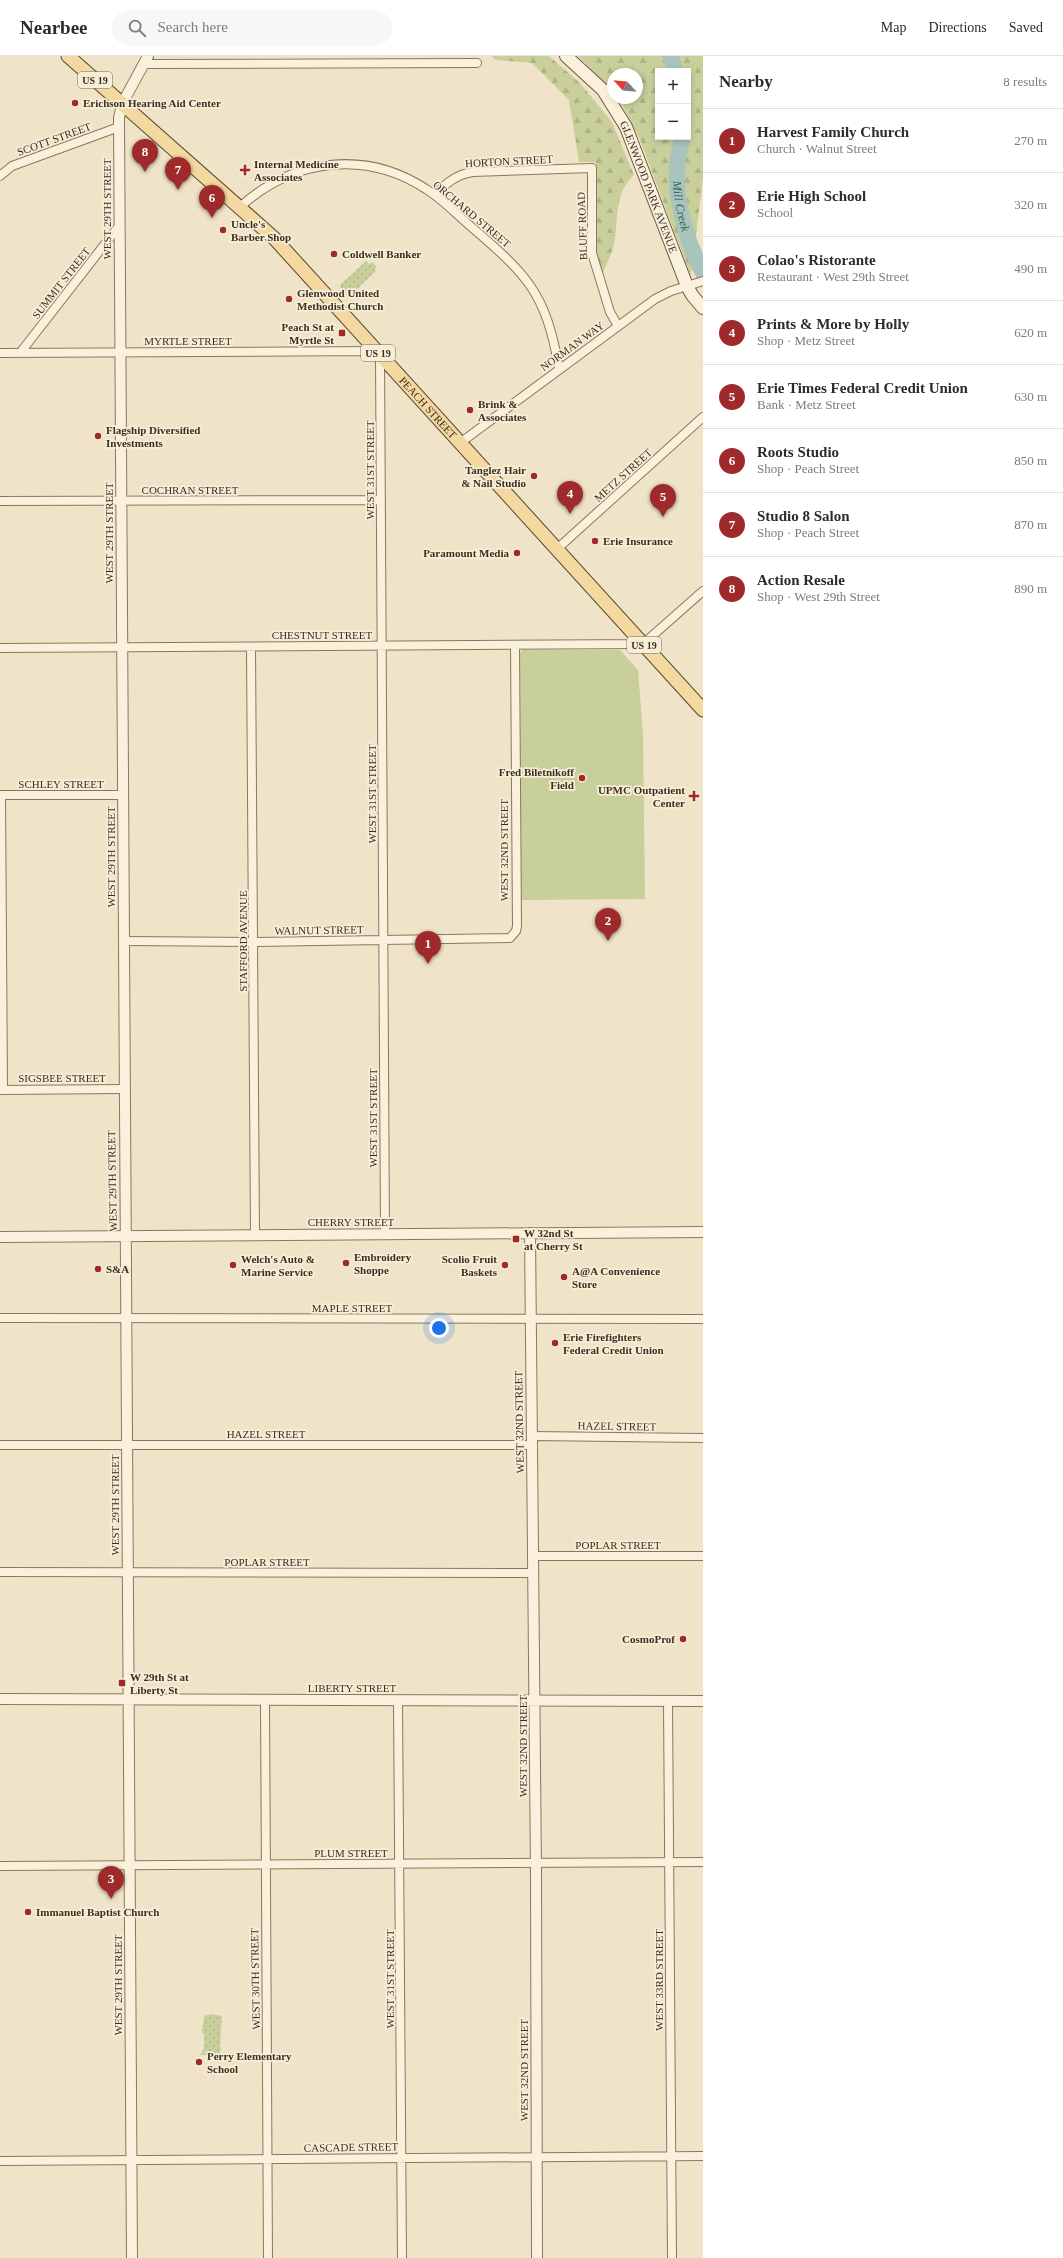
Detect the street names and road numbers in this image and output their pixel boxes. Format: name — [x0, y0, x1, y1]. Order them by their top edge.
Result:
road number: US 19 — [78, 72, 112, 88]
street label: GLENWOOD PARK AVENUE — [618, 119, 680, 255]
street label: SCOTT STREET — [15, 120, 93, 158]
street label: HORTON STREET — [465, 153, 554, 169]
street label: WEST 29TH STREET — [101, 158, 113, 260]
street label: ORCHARD STREET — [431, 178, 513, 250]
street label: BLUFF ROAD — [575, 192, 589, 260]
street label: SUMMIT STREET — [30, 245, 93, 321]
street label: NORMAN WAY — [538, 319, 606, 373]
street label: MYRTLE STREET — [144, 335, 232, 347]
road number: US 19 — [361, 345, 395, 361]
street label: PEACH STREET — [397, 374, 459, 441]
street label: WEST 31ST STREET — [364, 420, 376, 520]
street label: METZ STREET — [592, 446, 654, 504]
street label: WEST 29TH STREET — [103, 482, 115, 584]
street label: COCHRAN STREET — [142, 484, 239, 496]
street label: CHESTNUT STREET — [272, 629, 372, 641]
road number: US 19 — [627, 637, 661, 653]
street label: WEST 31ST STREET — [366, 744, 378, 844]
street label: SCHLEY STREET — [18, 778, 104, 790]
street label: WEST 32ND STREET — [498, 798, 510, 901]
street label: WEST 29TH STREET — [105, 806, 117, 908]
street label: STAFFORD AVENUE — [237, 890, 249, 992]
street label: WALNUT STREET — [274, 923, 364, 937]
street label: WEST 31ST STREET — [367, 1068, 379, 1168]
street label: SIGSBEE STREET — [18, 1072, 106, 1084]
street label: WEST 29TH STREET — [105, 1130, 119, 1232]
street label: CHERRY STREET — [308, 1216, 395, 1228]
street label: MAPLE STREET — [312, 1302, 392, 1314]
street label: WEST 32ND STREET — [512, 1370, 526, 1473]
street label: HAZEL STREET — [578, 1419, 657, 1433]
street label: HAZEL STREET — [227, 1428, 306, 1440]
street label: WEST 29TH STREET — [109, 1454, 121, 1556]
street label: POPLAR STREET — [575, 1539, 661, 1551]
street label: POPLAR STREET — [224, 1556, 310, 1568]
street label: LIBERTY STREET — [308, 1682, 397, 1694]
street label: WEST 32ND STREET — [517, 1694, 529, 1797]
street label: PLUM STREET — [314, 1847, 388, 1859]
street label: WEST 30TH STREET — [248, 1928, 262, 2030]
street label: WEST 31ST STREET — [384, 1929, 396, 2029]
street label: WEST 33RD STREET — [653, 1929, 665, 2031]
street label: WEST 29TH STREET — [112, 1934, 124, 2036]
street label: WEST 32ND STREET — [518, 2018, 530, 2121]
street label: CASCADE STREET — [304, 2140, 399, 2154]

